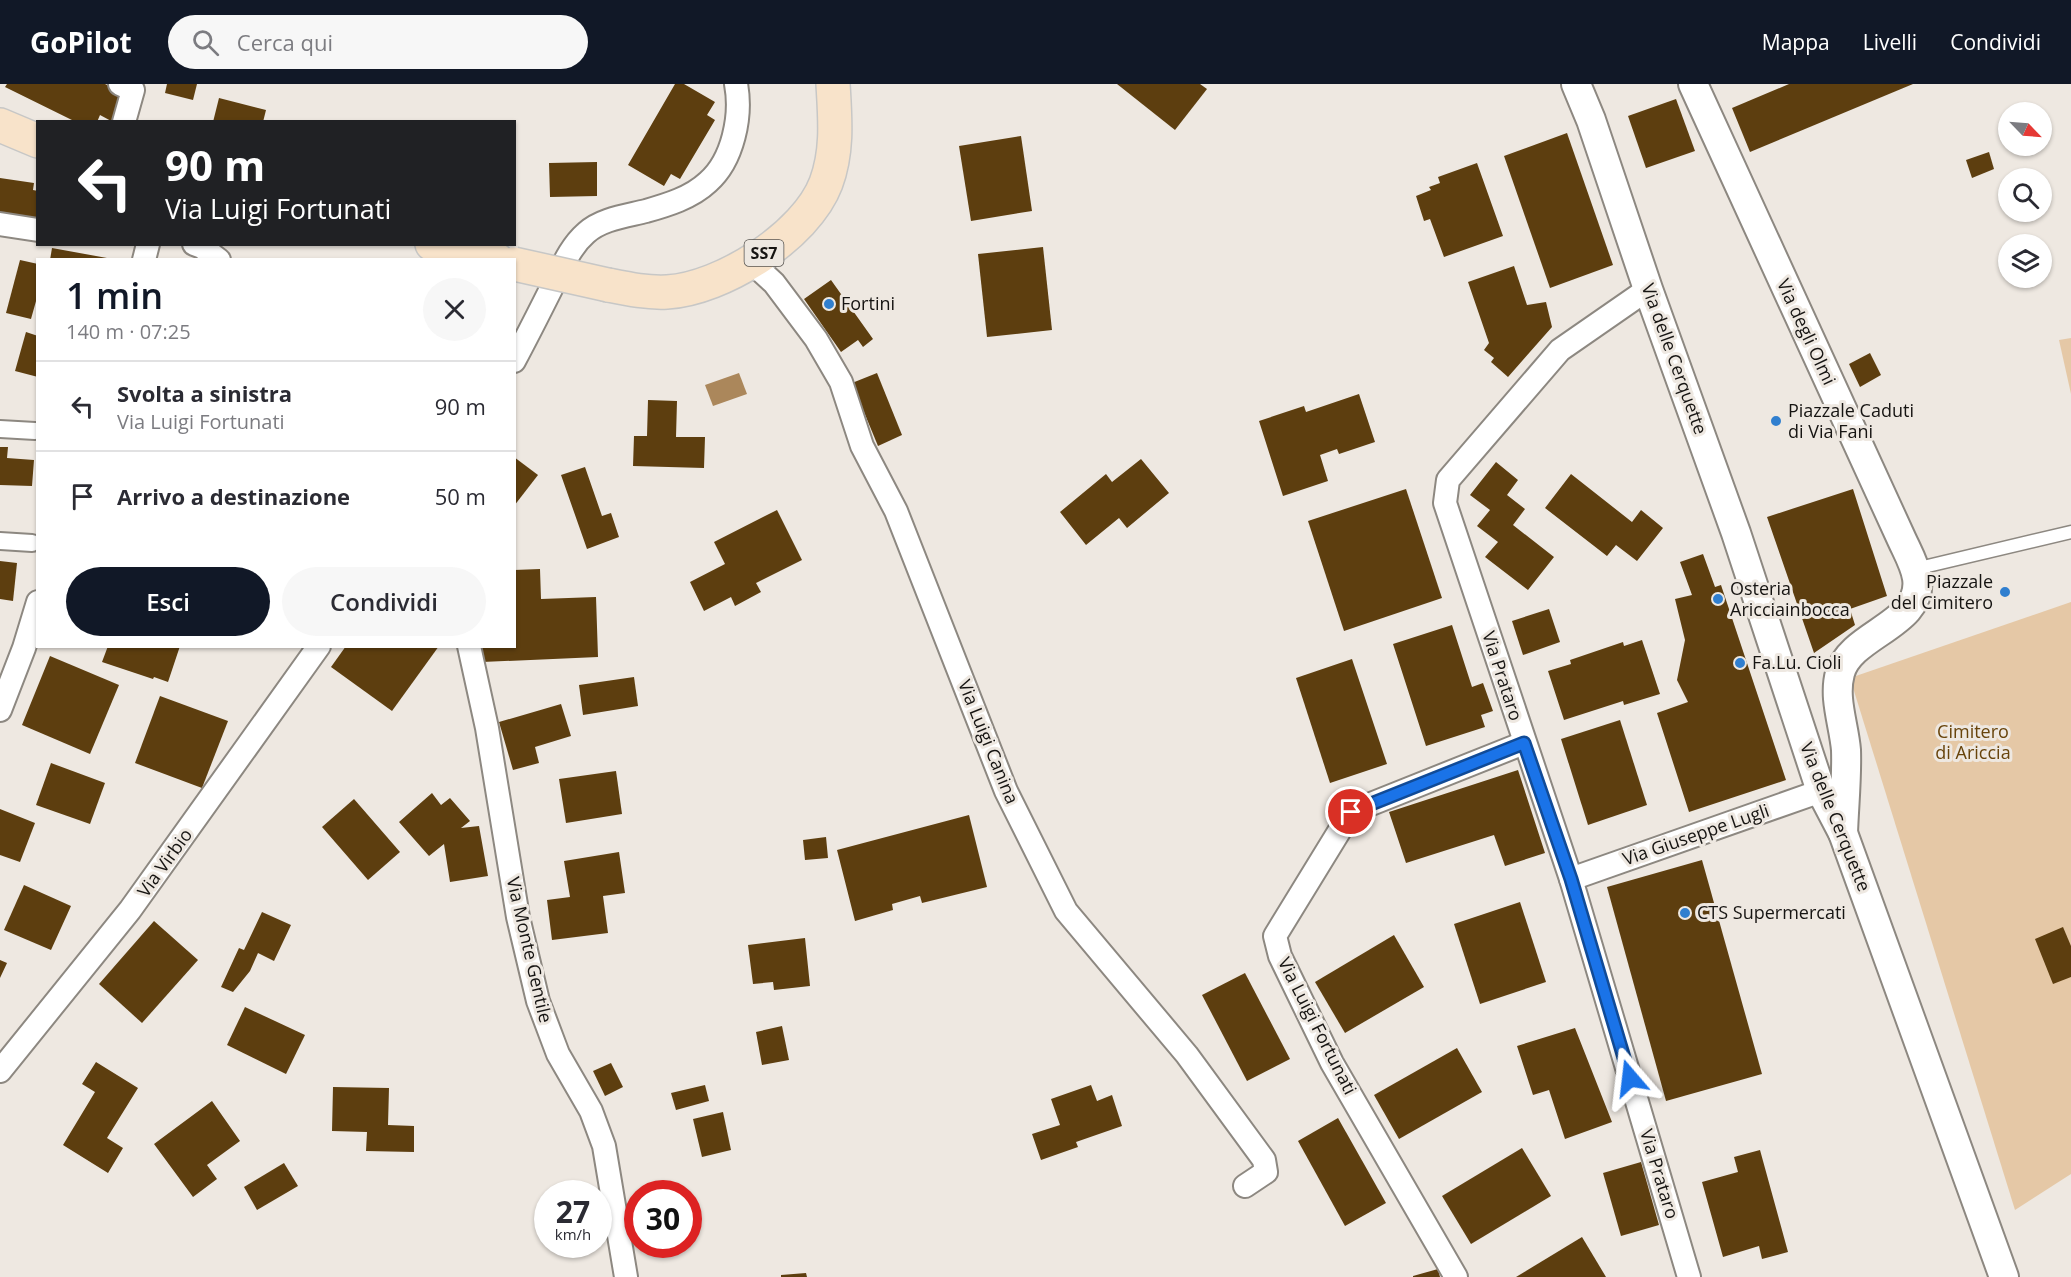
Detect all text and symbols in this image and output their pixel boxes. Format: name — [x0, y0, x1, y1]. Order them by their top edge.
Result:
search box — [168, 15, 588, 69]
text: GoPilot — [30, 23, 132, 61]
icon: search — [189, 26, 222, 59]
text: Cerca qui — [237, 27, 333, 57]
text: Mappa — [1762, 28, 1830, 56]
text: Livelli — [1863, 28, 1917, 56]
text: Condividi — [1950, 28, 2041, 56]
north arrow — [1998, 102, 2052, 156]
map controls — [1998, 102, 2052, 288]
text: 90 m — [165, 136, 265, 193]
icon: left — [66, 144, 144, 222]
button: search — [1998, 168, 2052, 222]
text: Via Luigi Fortunati — [165, 190, 391, 227]
button: layers — [1998, 234, 2052, 288]
road number: SS7 — [744, 240, 783, 266]
text: 1 min — [66, 271, 163, 320]
street label: Via degli Olmi — [1772, 275, 1842, 388]
button: close — [423, 278, 486, 341]
street label: Via delle Cerquette — [1636, 280, 1713, 437]
place label: Fortini — [841, 291, 895, 315]
marker: Fortini — [822, 297, 836, 311]
text: 140 m · 07:25 — [66, 318, 191, 345]
text: Svolta a sinistra — [117, 378, 292, 408]
icon: left — [66, 390, 99, 423]
text: 90 m — [435, 391, 486, 421]
place label: Piazzale Caduti di Via Fani — [1788, 398, 1914, 443]
text: Via Luigi Fortunati — [117, 408, 285, 435]
marker: Piazzale Caduti di Via Fani — [1769, 414, 1783, 428]
icon: arrive — [66, 480, 99, 513]
text: Arrivo a destinazione — [117, 481, 350, 511]
text: 50 m — [435, 481, 486, 511]
button: Esci — [66, 567, 270, 636]
button: Condividi — [282, 567, 486, 636]
place label: Piazzale del Cimitero — [1891, 569, 1993, 614]
place label: Osteria Aricciainbocca — [1730, 576, 1850, 621]
marker: Piazzale del Cimitero — [1998, 585, 2012, 599]
marker: Osteria Aricciainbocca — [1711, 592, 1725, 606]
street label: Via Prataro — [1477, 628, 1529, 724]
place label: Fa.Lu. Cioli — [1752, 650, 1842, 674]
marker: Fa.Lu. Cioli — [1733, 656, 1747, 670]
street label: Via Luigi Canina — [953, 676, 1025, 807]
park label: Cimitero di Ariccia — [1935, 719, 2011, 764]
street label: Via delle Cerquette — [1795, 738, 1877, 895]
pin — [1325, 786, 1376, 837]
icon: arrive — [1334, 795, 1367, 828]
street label: Via Giuseppe Lugli — [1619, 798, 1772, 870]
street label: Via Virbio — [131, 823, 197, 901]
street label: Via Monte Gentile — [502, 874, 558, 1025]
place label: CTS Supermercati — [1697, 900, 1846, 924]
marker: CTS Supermercati — [1678, 906, 1692, 920]
street label: Via Luigi Fortunati — [1273, 953, 1363, 1098]
position arrow — [1598, 1046, 1662, 1110]
street label: Via Prataro — [1635, 1126, 1685, 1222]
speed limit sign: 30 — [624, 1180, 702, 1258]
text: 27 — [556, 1191, 590, 1232]
text: km/h — [555, 1224, 591, 1244]

